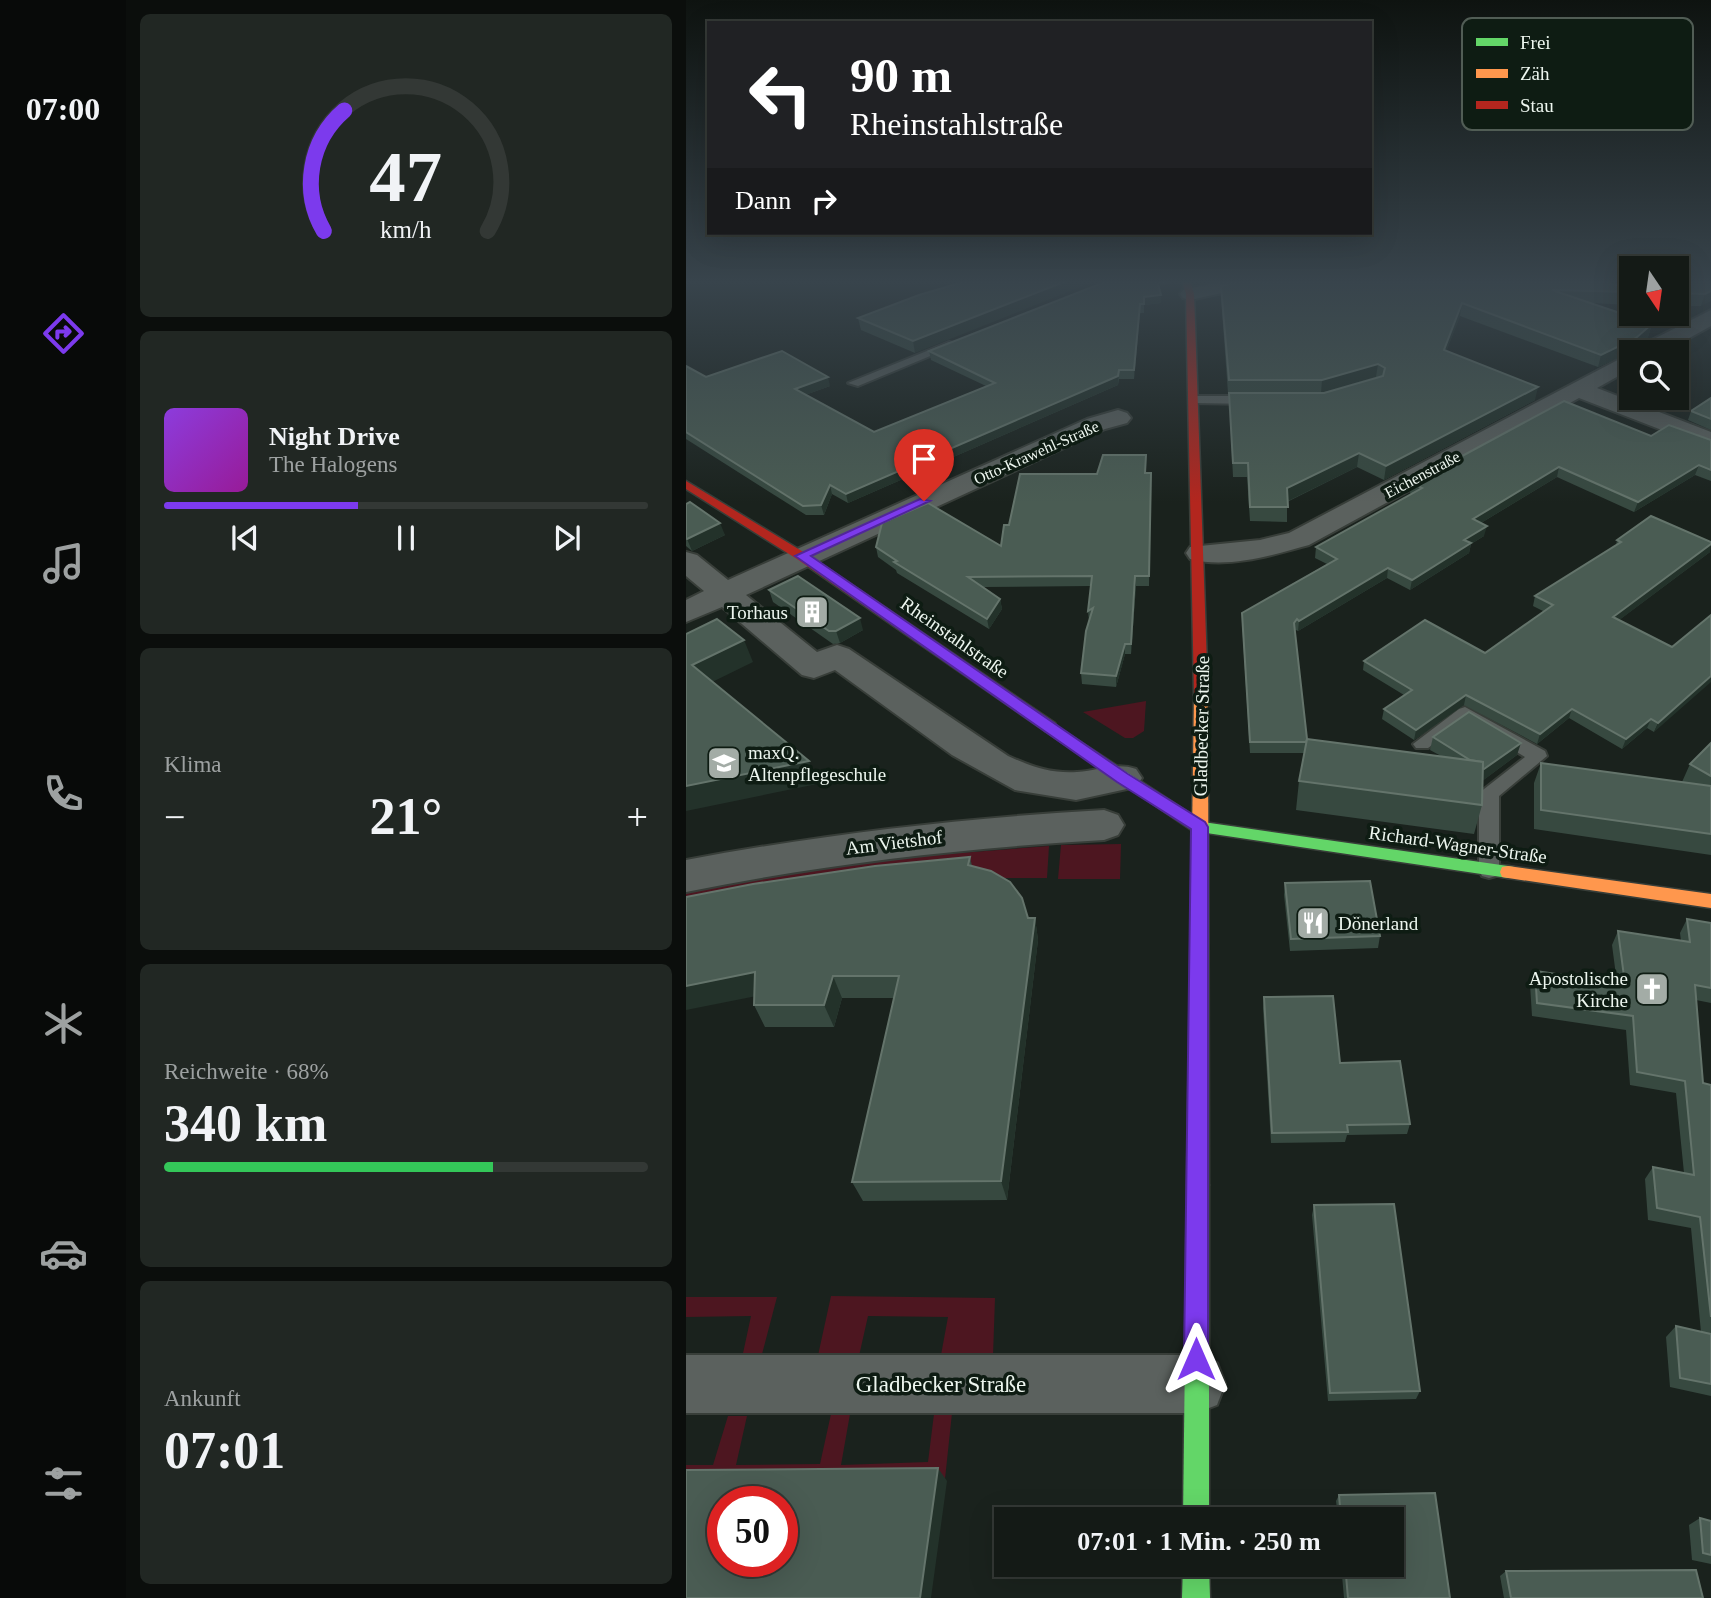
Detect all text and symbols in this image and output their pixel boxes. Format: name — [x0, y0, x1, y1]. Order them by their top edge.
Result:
legend — [1462, 18, 1693, 130]
text: Frei — [1520, 32, 1551, 53]
text: 90 m — [850, 48, 952, 103]
icon: left — [735, 49, 826, 140]
text: Zäh — [1520, 63, 1550, 84]
text: 07:00 — [26, 91, 100, 127]
text: Stau — [1520, 95, 1554, 116]
text: Rheinstahlstraße — [850, 106, 1063, 142]
text: 47 — [370, 137, 442, 218]
icon: right — [805, 182, 843, 220]
text: Dann — [735, 186, 791, 215]
text: km/h — [380, 216, 432, 243]
north arrow — [1619, 256, 1689, 326]
map controls — [1619, 256, 1689, 410]
icon: directions — [39, 309, 88, 358]
button: search — [1619, 340, 1689, 410]
street label: Otto-Krawehl-Straße — [971, 417, 1101, 488]
text: Night Drive — [269, 422, 400, 451]
pin — [894, 429, 954, 501]
icon: arrive — [905, 440, 943, 478]
street label: Eichenstraße — [1382, 448, 1463, 501]
text: The Halogens — [269, 452, 397, 477]
icon: previous — [226, 519, 264, 557]
icon: pause — [387, 519, 425, 557]
icon: next — [548, 519, 586, 557]
icon: music — [39, 539, 88, 588]
street label: Rheinstahlstraße — [897, 592, 1013, 682]
building icon: Torhaus — [793, 593, 831, 631]
place label: Torhaus — [727, 602, 788, 623]
street label: Gladbecker Straße — [1190, 655, 1213, 797]
place label: maxQ. Altenpflegeschule — [748, 742, 886, 785]
school or university icon: maxQ. Altenpflegeschule — [705, 744, 743, 782]
text: Klima — [164, 752, 222, 777]
icon: phone — [39, 769, 88, 818]
text: 21° — [370, 788, 442, 845]
text: − — [164, 796, 185, 838]
text: + — [627, 796, 648, 838]
street label: Richard-Wagner-Straße — [1368, 822, 1548, 867]
street label: Am Vietshof — [845, 826, 944, 859]
restaurant icon: Dönerland — [1294, 904, 1332, 942]
place label: Dönerland — [1338, 913, 1419, 934]
place label: Apostolische Kirche — [1529, 968, 1628, 1011]
church icon: Apostolische Kirche — [1633, 970, 1671, 1008]
icon: climate — [39, 999, 88, 1048]
text: Reichweite · 68% — [164, 1059, 329, 1084]
text: 340 km — [164, 1095, 327, 1152]
icon: car — [39, 1229, 88, 1278]
position arrow — [1159, 1322, 1233, 1396]
street label: Gladbecker Straße — [856, 1372, 1026, 1397]
text: Ankunft — [164, 1386, 241, 1411]
text: 07:01 — [164, 1422, 285, 1479]
icon: filters — [39, 1459, 88, 1508]
speed limit sign: 50 — [707, 1486, 798, 1577]
text: 07:01 · 1 Min. · 250 m — [1077, 1527, 1321, 1556]

